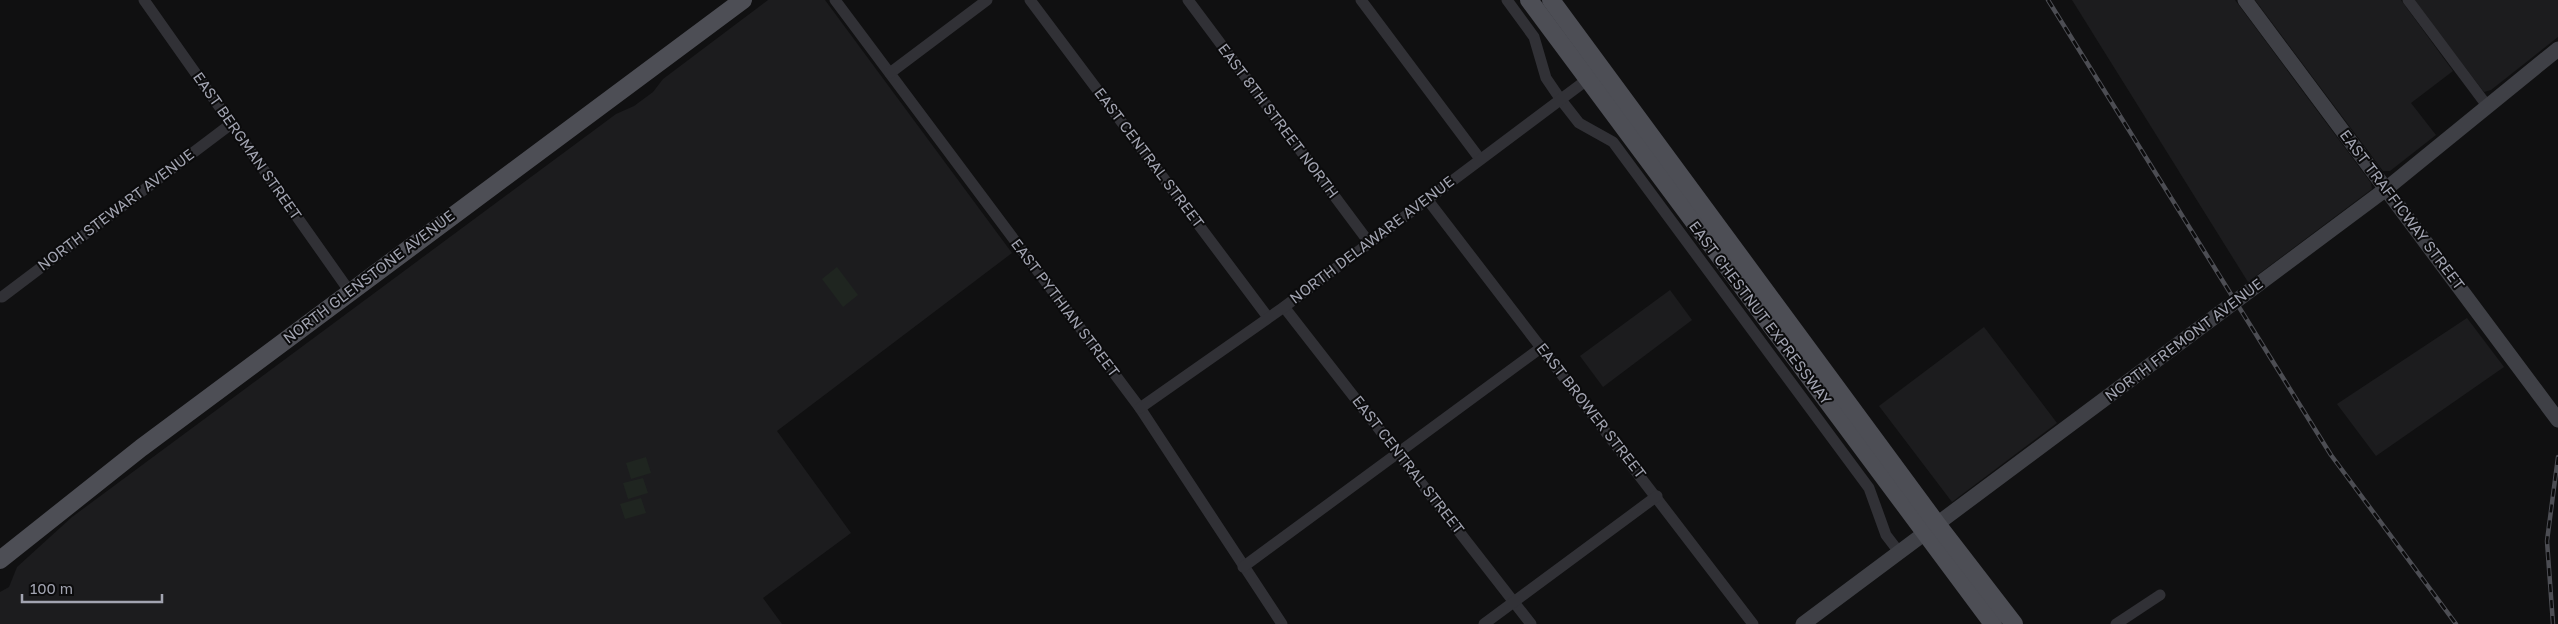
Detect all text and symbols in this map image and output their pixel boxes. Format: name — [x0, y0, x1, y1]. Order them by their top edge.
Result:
street label: EAST 8TH STREET NORTH — [1215, 40, 1343, 201]
street label: EAST BERGMAN STREET — [190, 68, 306, 223]
street label: EAST CENTRAL STREET — [1091, 84, 1208, 231]
street label: EAST TRAFFICWAY STREET — [2337, 126, 2469, 293]
street label: NORTH STEWART AVENUE — [34, 145, 197, 274]
street label: NORTH DELAWARE AVENUE — [1286, 172, 1457, 307]
street label: NORTH GLENSTONE AVENUE — [279, 206, 458, 347]
street label: EAST CHESTNUT EXPRESSWAY — [1686, 217, 1836, 408]
street label: EAST PYTHIAN STREET — [1008, 235, 1124, 380]
street label: NORTH FREMONT AVENUE — [2101, 274, 2266, 405]
street label: EAST BROWER STREET — [1533, 339, 1650, 482]
street label: EAST CENTRAL STREET — [1349, 392, 1468, 537]
scale bar — [22, 572, 162, 604]
text: 100 m — [30, 579, 73, 597]

